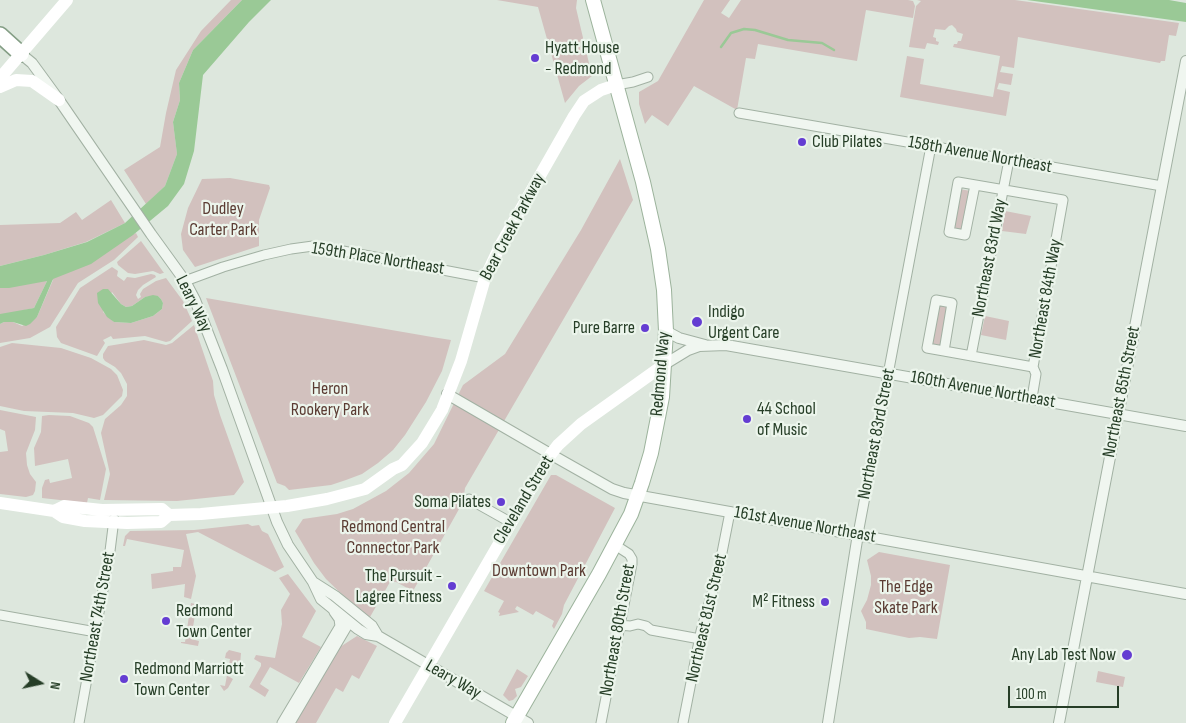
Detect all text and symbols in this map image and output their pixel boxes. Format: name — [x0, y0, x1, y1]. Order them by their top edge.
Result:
place label: Hyatt House - Redmond — [545, 37, 619, 80]
marker: Hyatt House - Redmond — [529, 52, 541, 64]
place label: Club Pilates — [812, 131, 882, 153]
street label: 158th Avenue Northeast — [906, 132, 1054, 178]
marker: Club Pilates — [796, 136, 808, 148]
street label: Bear Creek Parkway — [476, 170, 550, 284]
street label: Northeast 83rd Way — [968, 197, 1012, 319]
park label: Dudley Carter Park — [189, 198, 257, 240]
street label: 159th Place Northeast — [310, 238, 446, 280]
street label: Northeast 84th Way — [1025, 238, 1067, 360]
street label: Leary Way — [170, 272, 216, 336]
place label: Indigo Urgent Care — [708, 301, 780, 344]
marker: Indigo Urgent Care — [690, 315, 704, 329]
place label: Pure Barre — [573, 317, 635, 339]
marker: Pure Barre — [639, 322, 651, 334]
street label: Northeast 85th Street — [1099, 324, 1145, 460]
street label: Redmond Way — [647, 331, 675, 417]
street label: Northeast 83rd Street — [854, 367, 900, 501]
street label: 160th Avenue Northeast — [909, 367, 1057, 413]
park label: Heron Rookery Park — [291, 378, 369, 420]
place label: 44 School of Music — [757, 398, 816, 440]
marker: 44 School of Music — [741, 413, 753, 425]
street label: Cleveland Street — [489, 452, 559, 548]
place label: Soma Pilates — [414, 491, 491, 513]
marker: Soma Pilates — [495, 496, 507, 508]
street label: 161st Avenue Northeast — [732, 502, 878, 548]
park label: Redmond Central Connector Park — [341, 516, 445, 558]
street label: Northeast 74th Street — [76, 550, 120, 684]
street label: Northeast 81st Street — [682, 552, 732, 684]
park label: Downtown Park — [492, 560, 586, 582]
street label: Northeast 80th Street — [596, 562, 640, 698]
place label: The Pursuit - Lagree Fitness — [355, 565, 442, 608]
park label: The Edge Skate Park — [874, 576, 938, 618]
marker: The Pursuit - Lagree Fitness — [446, 580, 458, 592]
place label: M² Fitness — [752, 591, 815, 613]
marker: M² Fitness — [819, 596, 831, 608]
place label: Redmond Town Center — [176, 600, 252, 642]
marker: Redmond Town Center — [160, 615, 172, 627]
place label: Any Lab Test Now — [1012, 644, 1116, 666]
marker: Any Lab Test Now — [1120, 648, 1134, 662]
street label: Leary Way — [421, 655, 485, 705]
north arrow — [15, 658, 65, 708]
place label: Redmond Marriott Town Center — [134, 658, 244, 701]
marker: Redmond Marriott Town Center — [118, 673, 130, 685]
scale bar — [1011, 676, 1122, 708]
text: N — [46, 681, 64, 691]
text: 100 m — [1016, 685, 1047, 704]

